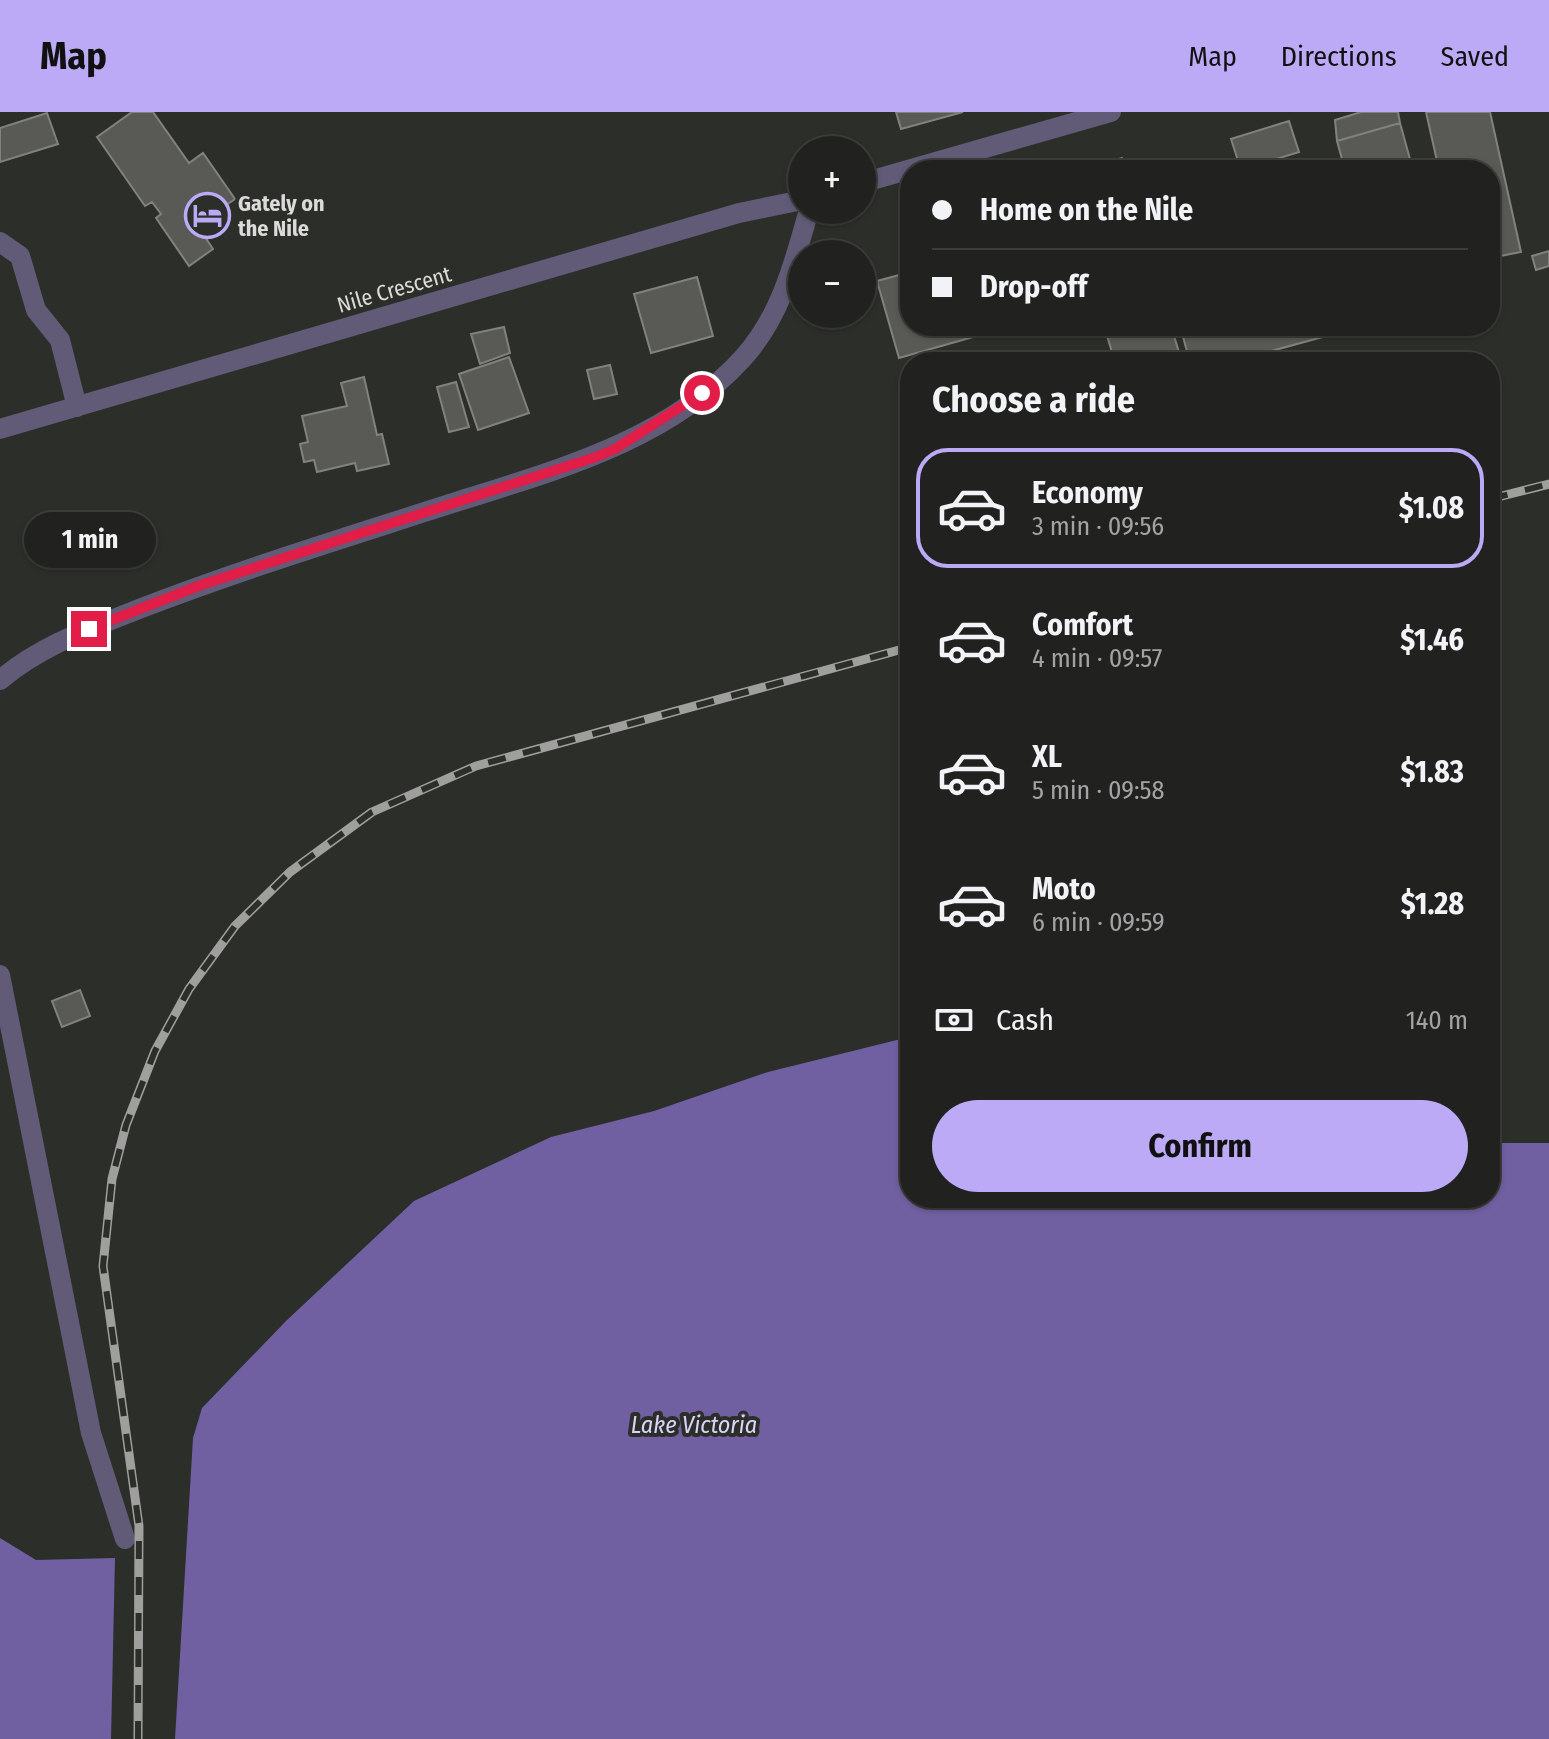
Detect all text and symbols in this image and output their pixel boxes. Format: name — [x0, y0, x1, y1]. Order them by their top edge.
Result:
text: Map — [40, 33, 107, 79]
text: Map — [1188, 40, 1237, 73]
text: Directions — [1281, 40, 1397, 73]
text: Saved — [1441, 40, 1509, 73]
map controls — [788, 136, 876, 328]
button: + — [788, 136, 876, 224]
place label: Gately on the Nile — [238, 190, 325, 242]
hotel icon: Gately on the Nile — [183, 192, 231, 240]
text: Home on the Nile — [980, 192, 1193, 228]
button: − — [788, 240, 876, 328]
street label: Nile Crescent — [334, 260, 455, 319]
text: Drop-off — [980, 269, 1087, 305]
route start — [684, 375, 720, 411]
text: Choose a ride — [932, 378, 1135, 422]
icon: car — [936, 472, 1008, 544]
text: Economy — [1032, 475, 1143, 511]
text: $1.08 — [1399, 490, 1464, 526]
text: 3 min · 09:56 — [1032, 511, 1164, 542]
callout: 1 min — [23, 513, 155, 569]
text: 1 min — [62, 524, 118, 555]
icon: car — [936, 604, 1008, 676]
text: Comfort — [1032, 607, 1133, 643]
route end — [71, 611, 107, 647]
text: $1.46 — [1400, 622, 1464, 658]
text: 4 min · 09:57 — [1032, 643, 1162, 674]
icon: car — [936, 736, 1008, 808]
text: XL — [1032, 739, 1062, 775]
text: $1.83 — [1401, 754, 1464, 790]
text: 5 min · 09:58 — [1032, 775, 1165, 806]
icon: car — [936, 868, 1008, 940]
text: Moto — [1032, 871, 1096, 907]
text: $1.28 — [1401, 886, 1464, 922]
text: 6 min · 09:59 — [1032, 907, 1165, 938]
icon: cash — [932, 998, 976, 1042]
text: Cash — [996, 1002, 1054, 1038]
text: 140 m — [1406, 1005, 1468, 1036]
button: Confirm — [932, 1100, 1468, 1192]
water label: Lake Victoria — [631, 1411, 757, 1439]

